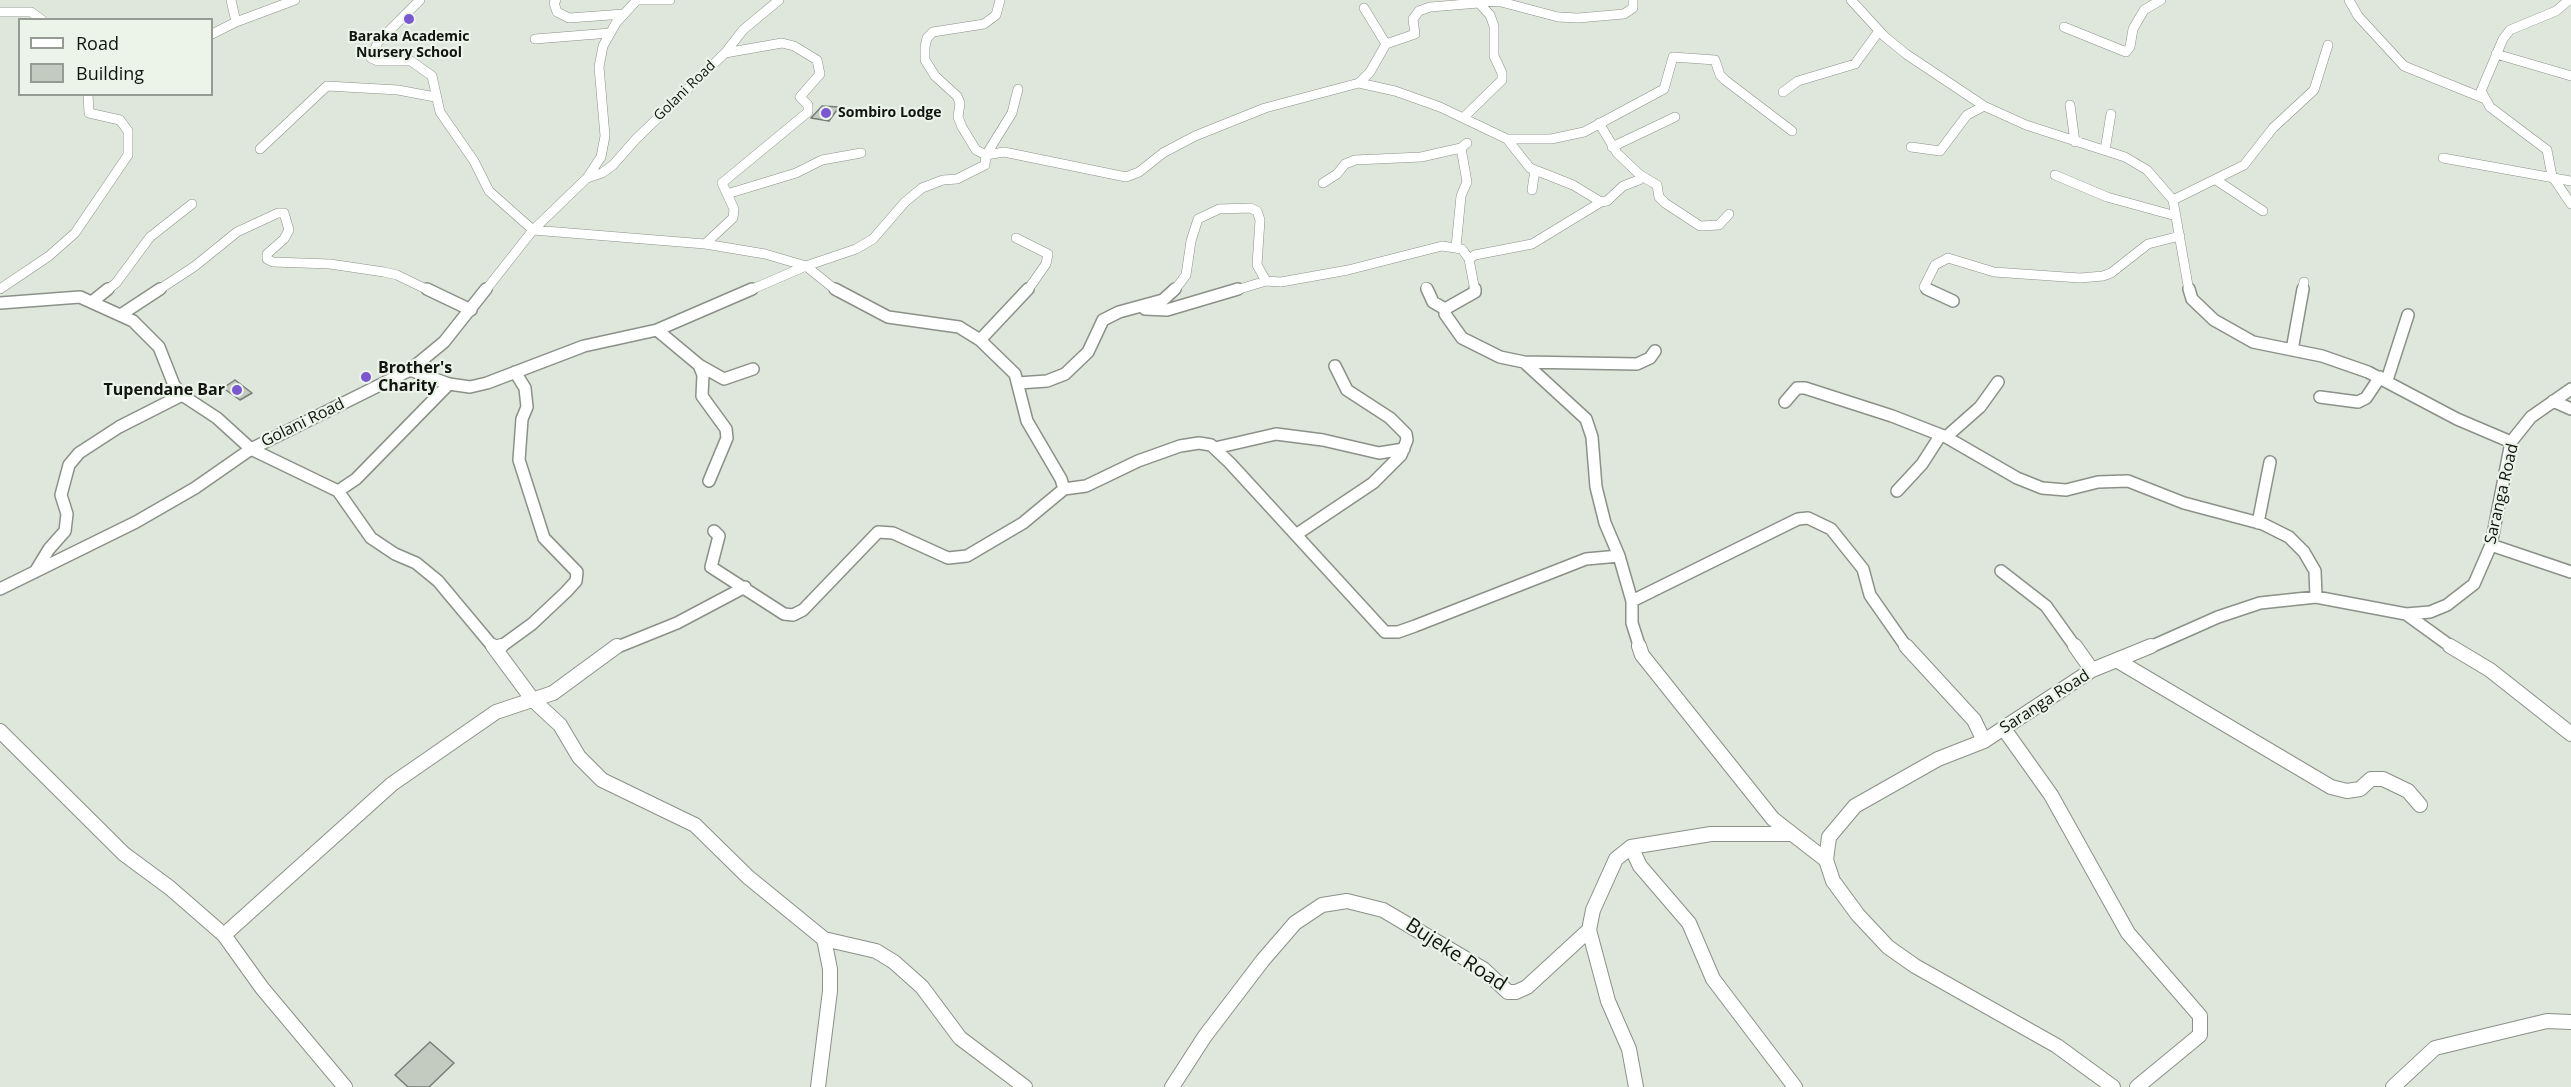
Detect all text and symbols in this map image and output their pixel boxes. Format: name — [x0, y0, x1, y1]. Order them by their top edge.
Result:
marker: Baraka Academic Nursery School — [402, 12, 416, 26]
legend — [18, 18, 213, 96]
place label: Baraka Academic Nursery School — [348, 29, 470, 62]
text: Road — [76, 31, 119, 55]
street label: Golani Road — [651, 57, 719, 125]
text: Building — [76, 61, 144, 85]
place label: Sombiro Lodge — [838, 105, 942, 121]
marker: Sombiro Lodge — [819, 106, 833, 120]
place label: Brother's Charity — [378, 358, 452, 396]
marker: Brother's Charity — [359, 370, 373, 384]
place label: Tupendane Bar — [104, 380, 225, 400]
marker: Tupendane Bar — [230, 383, 244, 397]
street label: Golani Road — [258, 395, 348, 451]
street label: Saranga Road — [2481, 442, 2523, 546]
street label: Saranga Road — [1997, 666, 2093, 738]
street label: Bujeke Road — [1401, 913, 1511, 997]

